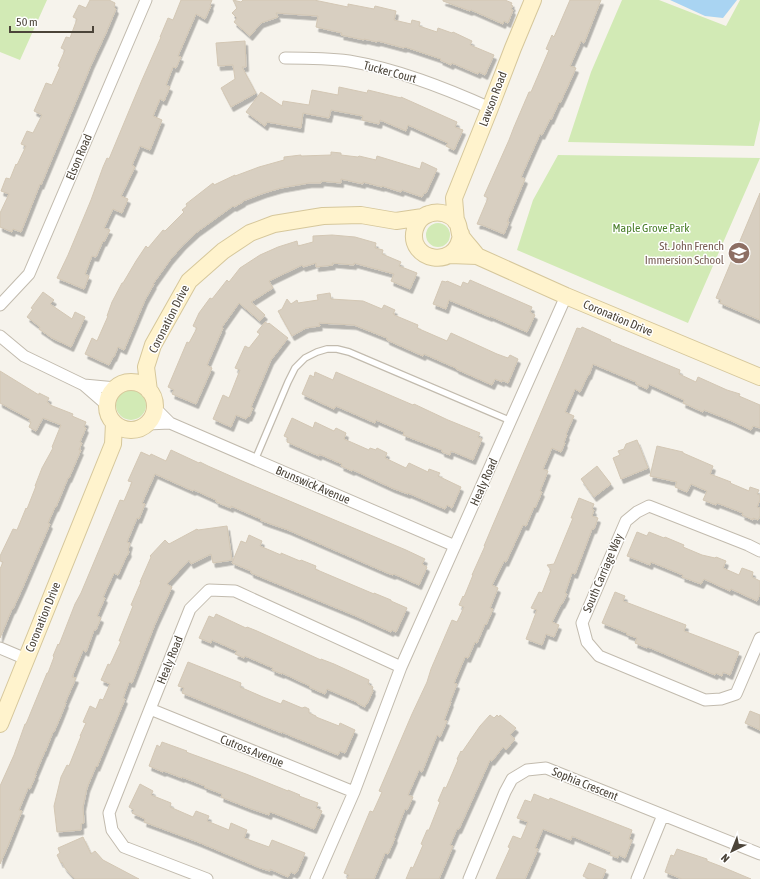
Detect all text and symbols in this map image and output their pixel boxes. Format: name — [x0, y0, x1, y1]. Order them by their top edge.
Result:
scale bar — [10, 8, 93, 34]
text: 50 m — [16, 15, 38, 29]
street label: Tucker Court — [362, 58, 419, 86]
street label: Lawson Road — [476, 70, 510, 128]
street label: Elson Road — [63, 132, 95, 182]
park label: Maple Grove Park — [613, 221, 690, 235]
place label: St. John French Immersion School — [645, 239, 725, 267]
school or university icon: St. John French Immersion School — [726, 240, 752, 266]
street label: Coronation Drive — [146, 283, 192, 355]
street label: Coronation Drive — [581, 297, 655, 339]
street label: Healy Road — [467, 456, 501, 508]
street label: Brunswick Avenue — [274, 463, 352, 507]
street label: South Carriage Way — [580, 531, 626, 615]
street label: Coronation Drive — [23, 580, 63, 654]
street label: Healy Road — [154, 634, 186, 686]
street label: Cutross Avenue — [218, 732, 286, 770]
street label: Sophia Crescent — [550, 764, 621, 804]
north arrow — [712, 831, 752, 871]
text: N — [719, 852, 732, 865]

